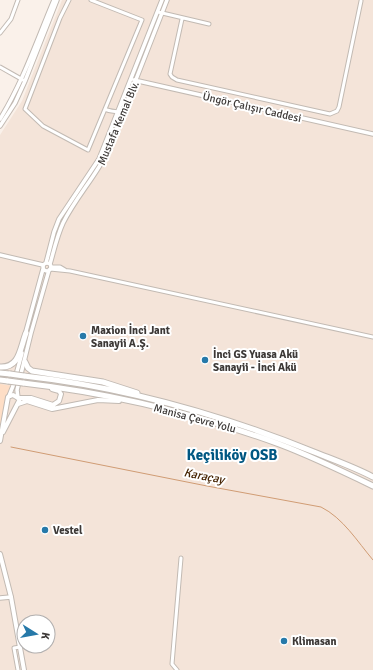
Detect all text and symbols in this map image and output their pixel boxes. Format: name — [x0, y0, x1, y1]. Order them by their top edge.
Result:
street label: Mustafa Kemal Blv. — [95, 79, 142, 167]
street label: Üngör Çalışır Caddesi — [201, 89, 303, 125]
place label: Maxion İnci Jant Sanayii A.Ş. — [91, 323, 170, 350]
marker: Maxion İnci Jant Sanayii A.Ş. — [78, 331, 88, 341]
place label: İnci GS Yuasa Akü Sanayii - İnci Akü — [213, 347, 298, 374]
marker: İnci GS Yuasa Akü Sanayii - İnci Akü — [200, 355, 210, 365]
street label: Manisa Çevre Yolu — [152, 401, 237, 436]
district label: Keçiliköy OSB — [187, 446, 277, 464]
water label: Karaçay — [182, 465, 227, 488]
place label: Vestel — [53, 524, 83, 537]
marker: Vestel — [40, 525, 50, 535]
north arrow — [16, 614, 56, 654]
text: K — [38, 631, 52, 641]
place label: Klimasan — [292, 635, 336, 648]
marker: Klimasan — [279, 636, 289, 646]

